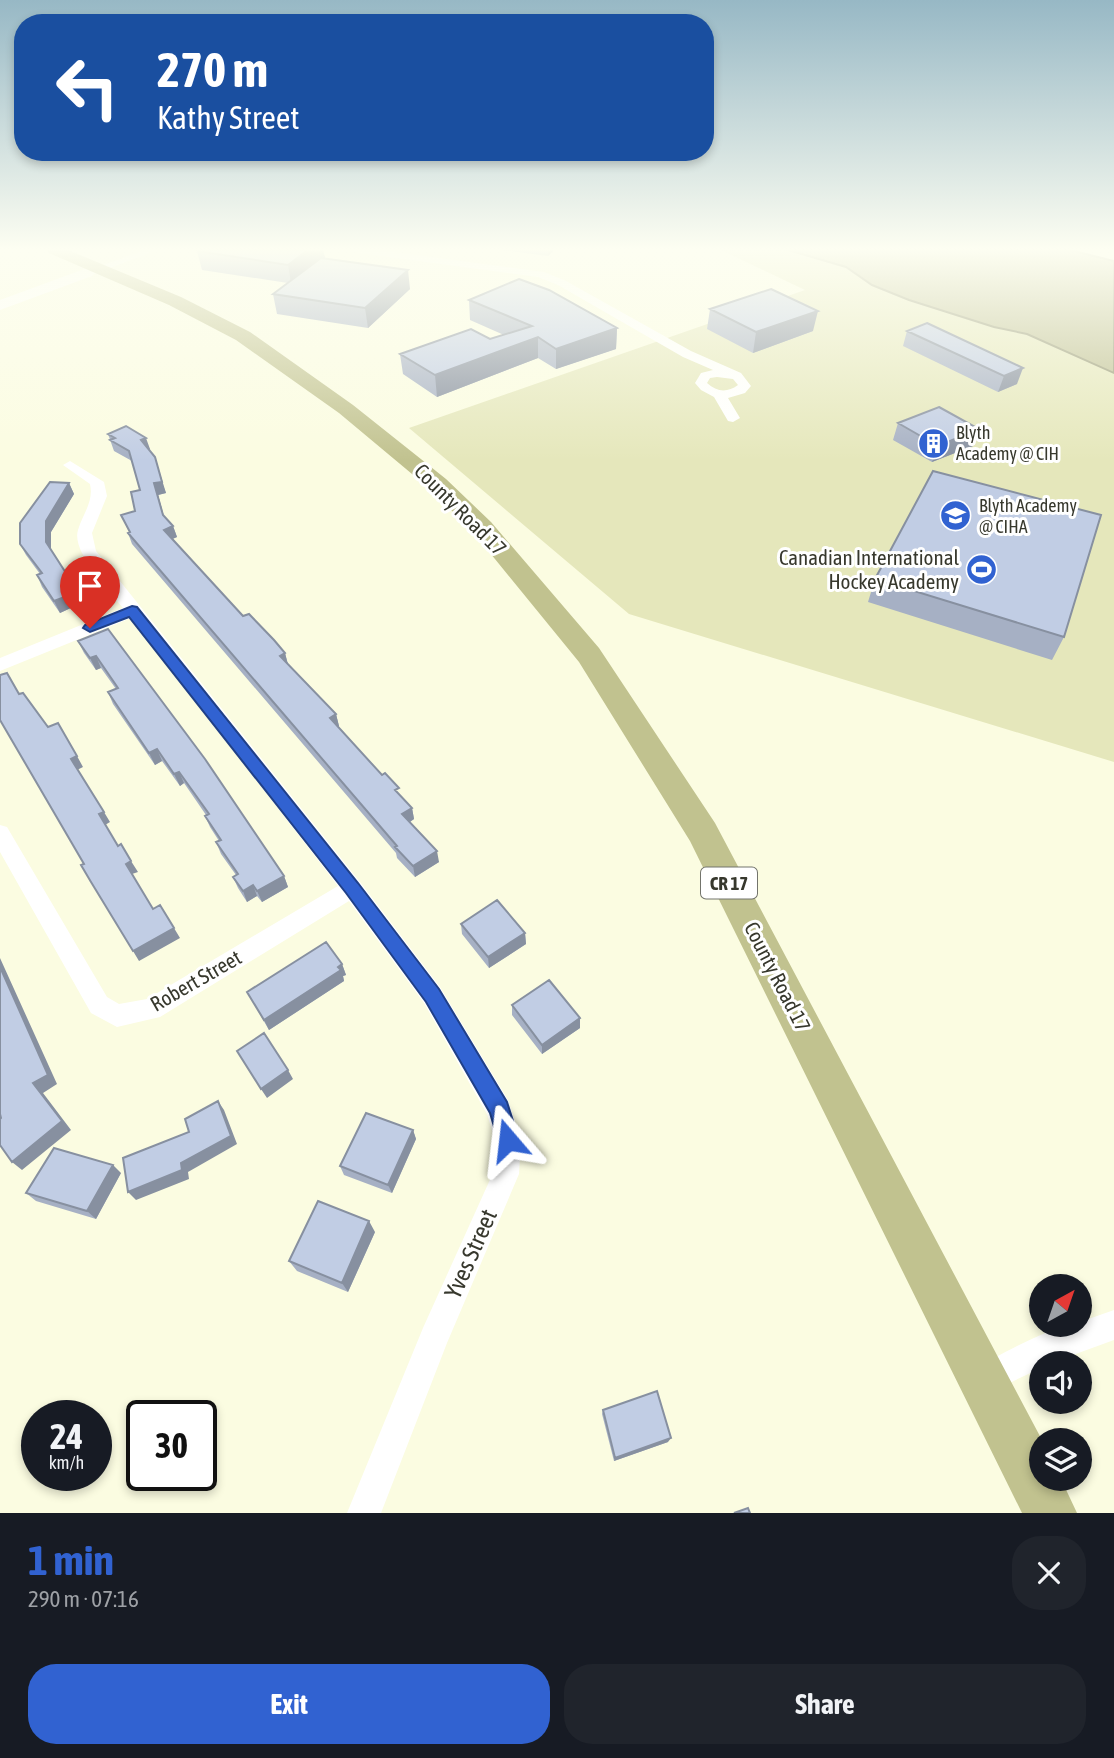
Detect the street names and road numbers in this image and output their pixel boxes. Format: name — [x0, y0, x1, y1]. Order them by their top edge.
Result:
street label: County Road 17 — [410, 458, 512, 560]
road number: CR 17 — [701, 868, 757, 898]
street label: County Road 17 — [740, 918, 816, 1035]
street label: Robert Street — [146, 945, 245, 1016]
street label: Yves Street — [439, 1205, 502, 1303]

